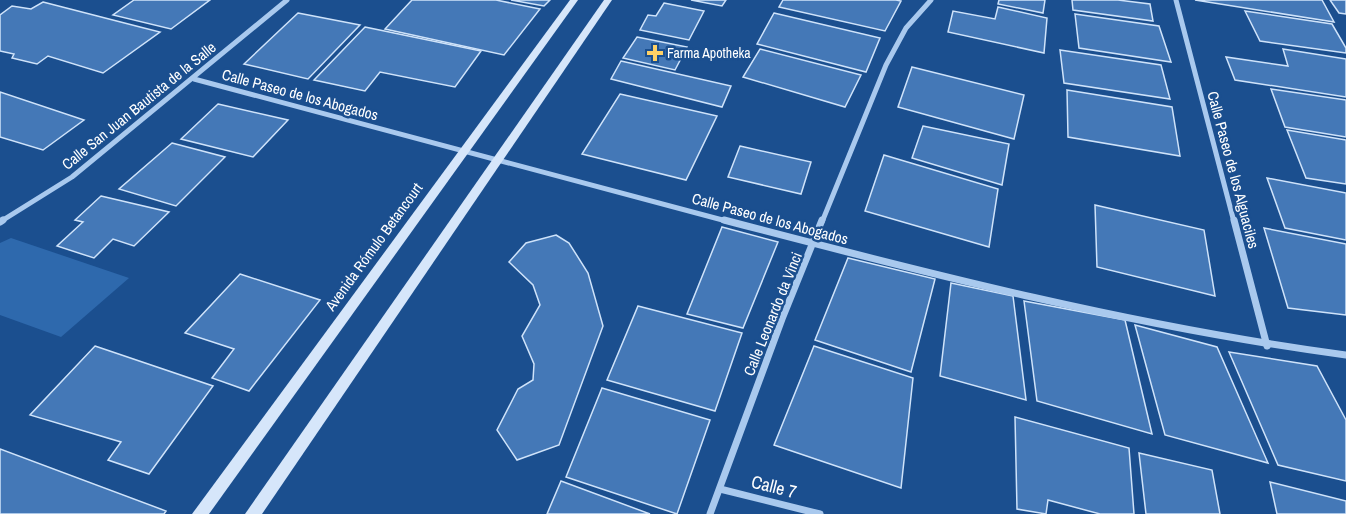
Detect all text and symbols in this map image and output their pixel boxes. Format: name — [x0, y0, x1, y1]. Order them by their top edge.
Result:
street label: Calle San Juan Bautista de la Salle — [57, 37, 220, 174]
place label: Farma Apotheka — [667, 44, 751, 62]
marker: Farma Apotheka — [648, 46, 662, 60]
street label: Calle Paseo de los Abogados — [220, 64, 380, 125]
street label: Calle Paseo de los Alguaciles — [1202, 89, 1265, 251]
street label: Avenida Rómulo Betancourt — [319, 178, 428, 316]
street label: Calle Paseo de los Abogados — [690, 188, 850, 249]
street label: Calle Leonardo da Vinci — [738, 249, 807, 379]
street label: Calle 7 — [749, 469, 799, 504]

